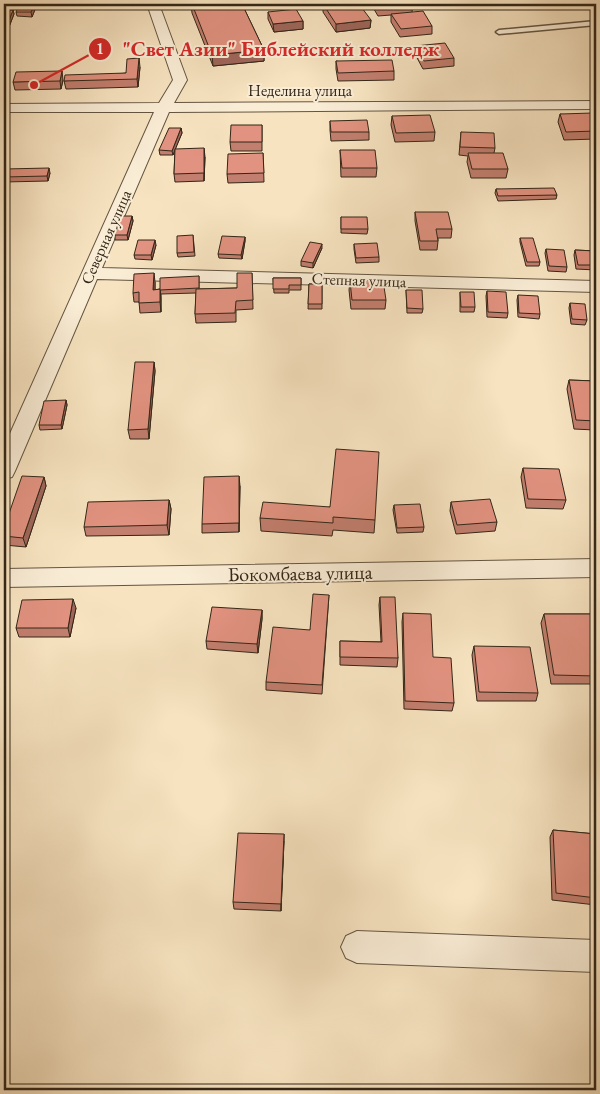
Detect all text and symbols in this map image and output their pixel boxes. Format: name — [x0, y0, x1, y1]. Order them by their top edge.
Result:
callout: "Свет Азии" Библейский колледж — [88, 31, 450, 67]
text: "Свет Азии" Библейский колледж — [122, 35, 440, 62]
text: 1 — [96, 39, 104, 58]
street label: Неделина улица — [248, 80, 353, 101]
street label: Северная улица — [76, 186, 136, 288]
street label: Степная улица — [311, 268, 407, 292]
street label: Бокомбаева улица — [227, 559, 373, 587]

